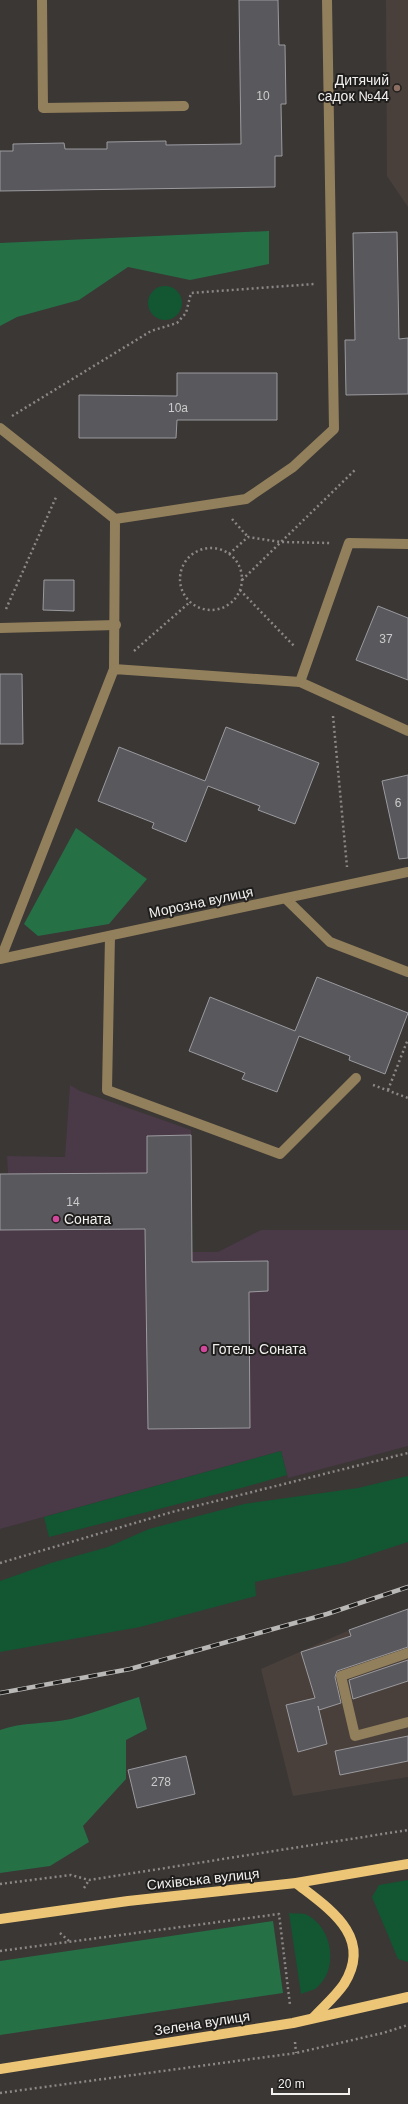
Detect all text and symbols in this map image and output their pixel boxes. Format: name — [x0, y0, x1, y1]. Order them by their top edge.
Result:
place label: Дитячий садок №44 — [318, 72, 389, 104]
marker: Дитячий садок №44 — [392, 83, 402, 93]
house number: 10 — [256, 89, 270, 103]
house number: 10а — [168, 401, 188, 415]
house number: 37 — [379, 632, 393, 646]
house number: 6 — [395, 796, 402, 810]
street label: Морозна вулиця — [147, 883, 255, 921]
house number: 14 — [66, 1195, 80, 1209]
place label: Соната — [64, 1211, 111, 1227]
marker: Соната — [51, 1214, 61, 1224]
place label: Готель Соната — [212, 1341, 306, 1357]
marker: Готель Соната — [199, 1344, 209, 1354]
house number: 278 — [151, 1775, 171, 1789]
street label: Сихівська вулиця — [146, 1865, 260, 1893]
street label: Зелена вулиця — [153, 2008, 251, 2038]
scale bar — [272, 2070, 349, 2096]
text: 20 m — [278, 2077, 305, 2091]

